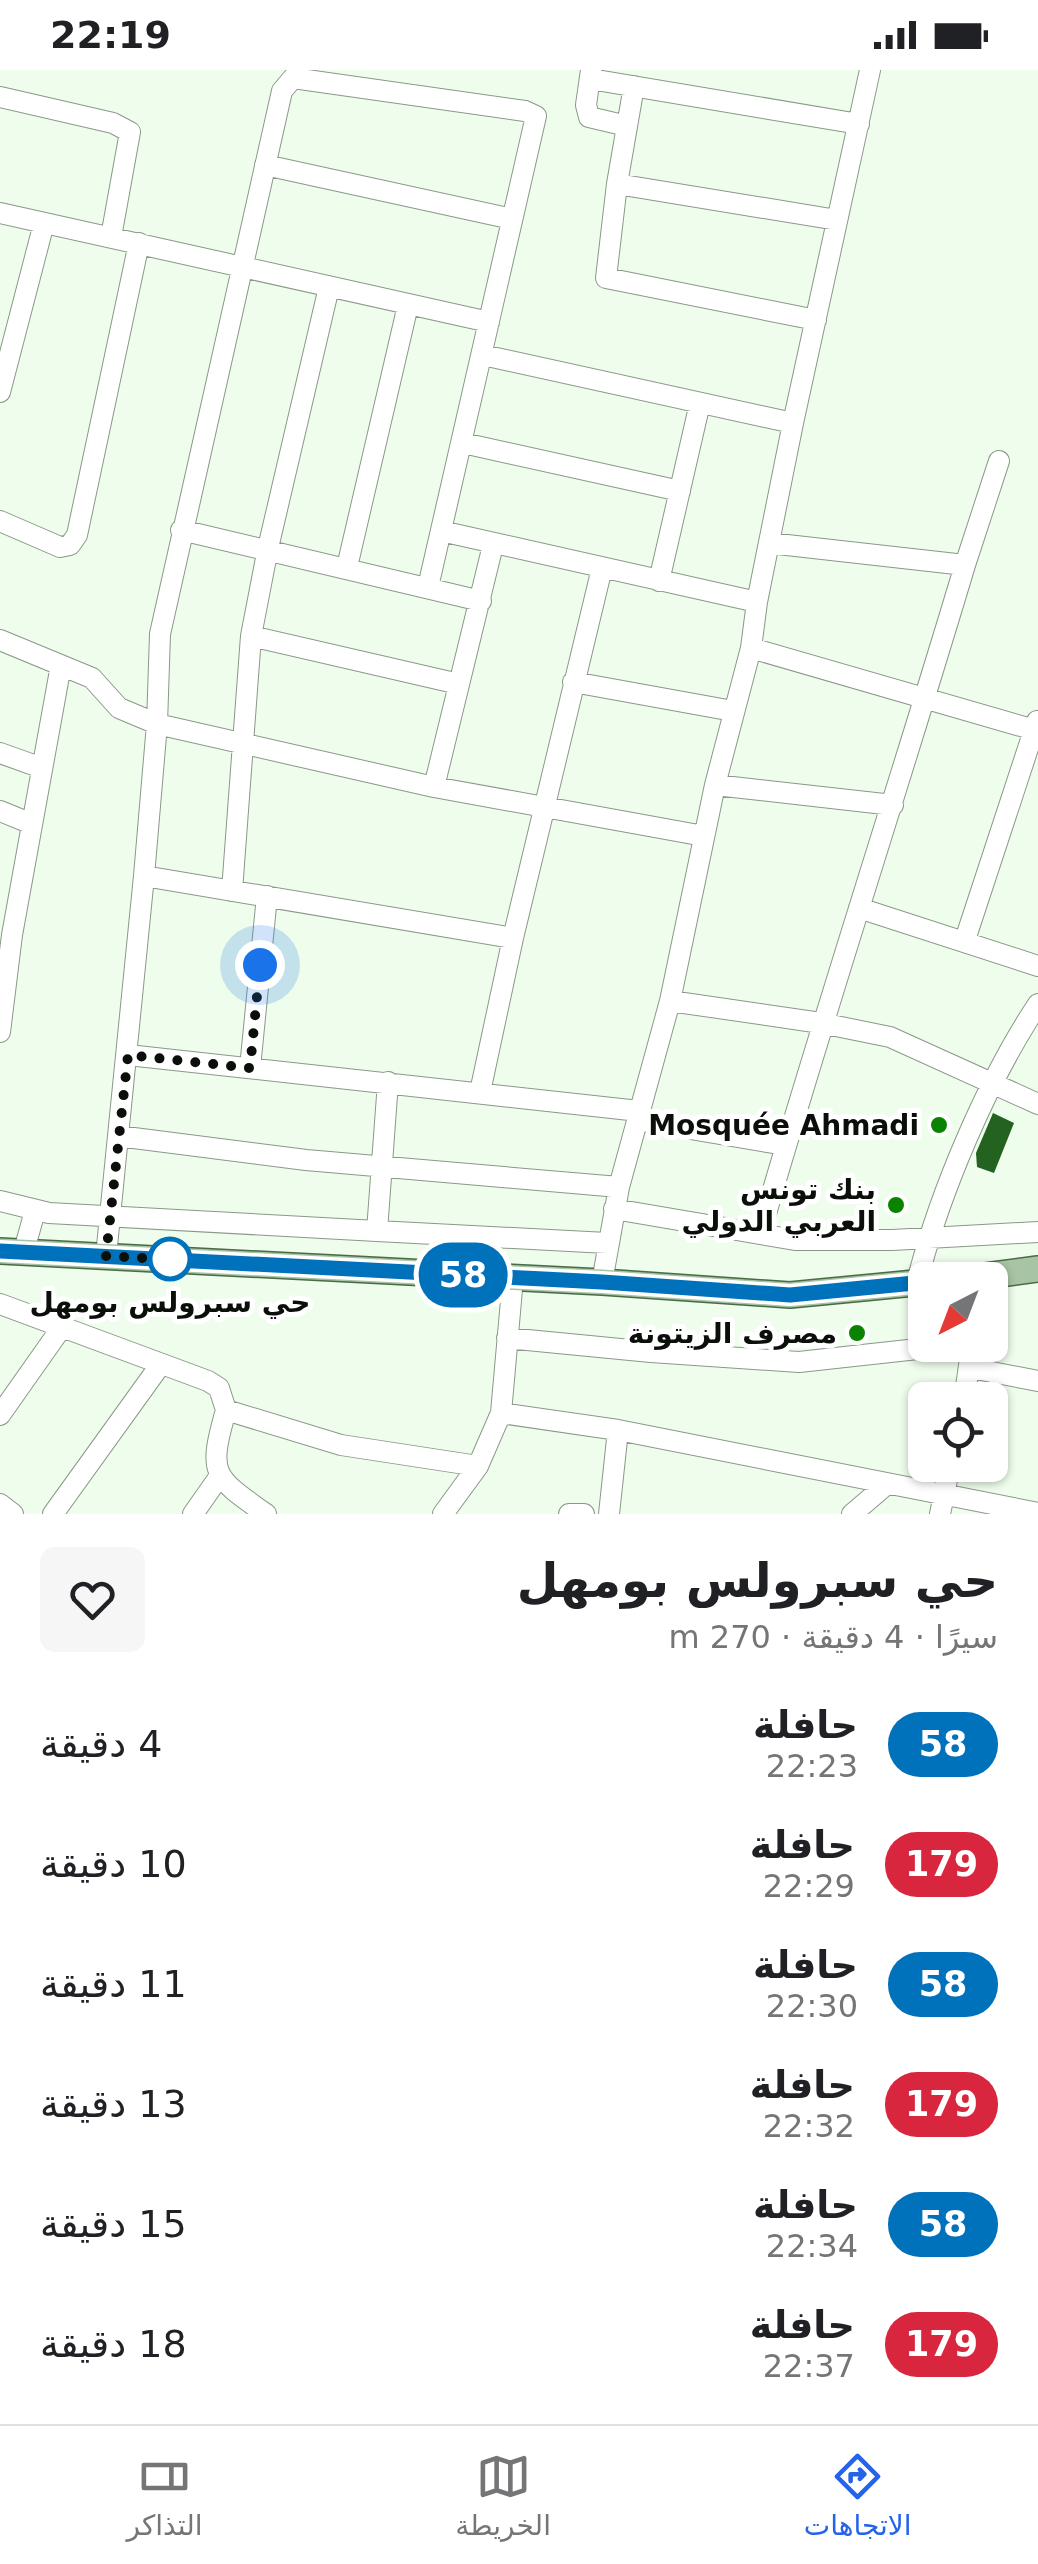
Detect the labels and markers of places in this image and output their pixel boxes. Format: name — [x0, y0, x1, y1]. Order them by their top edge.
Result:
place label: Mosquée Ahmadi — [648, 1109, 919, 1142]
marker: Mosquée Ahmadi — [928, 1114, 950, 1136]
place label: بنك تونس العربي الدولي — [682, 1173, 876, 1238]
marker: بنك تونس العربي الدولي — [885, 1194, 907, 1216]
marker: حي سبرولس بومهل — [149, 1238, 191, 1280]
place label: حي سبرولس بومهل — [30, 1286, 310, 1319]
place label: مصرف الزيتونة — [628, 1317, 837, 1350]
marker: مصرف الزيتونة — [846, 1322, 868, 1344]

